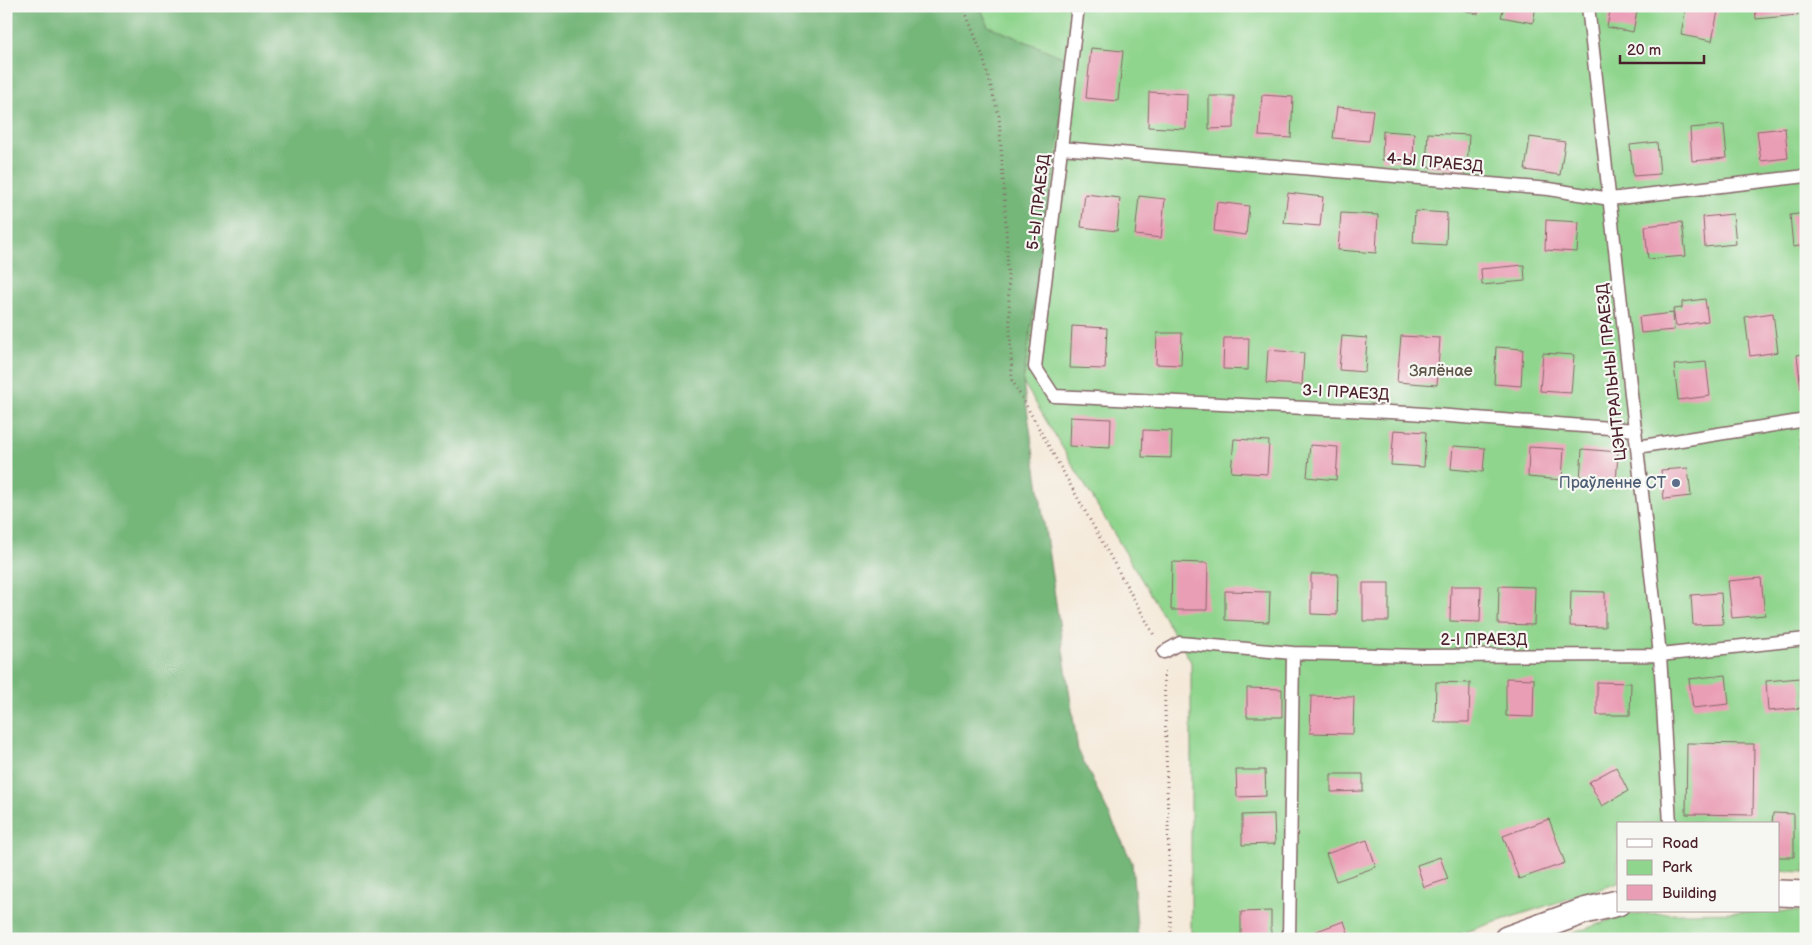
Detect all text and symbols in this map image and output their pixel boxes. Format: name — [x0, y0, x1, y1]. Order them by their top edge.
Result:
scale bar — [1620, 32, 1703, 64]
text: 20 m — [1627, 41, 1661, 60]
street label: 4-Ы ПРАЕЗД — [1386, 149, 1484, 177]
street label: 5-Ы ПРАЕЗД — [1024, 153, 1054, 251]
street label: ЦЭНТРАЛЬНЫ ПРАЕЗД — [1593, 282, 1631, 462]
park label: Зялёнае — [1409, 362, 1473, 381]
street label: 3-І ПРАЕЗД — [1302, 381, 1390, 405]
place label: Праўленне СТ — [1559, 474, 1667, 493]
marker: Праўленне СТ — [1670, 477, 1682, 489]
street label: 2-І ПРАЕЗД — [1440, 631, 1528, 650]
legend — [1617, 822, 1780, 912]
text: Road — [1662, 834, 1698, 853]
text: Park — [1662, 858, 1693, 877]
text: Building — [1662, 884, 1717, 903]

